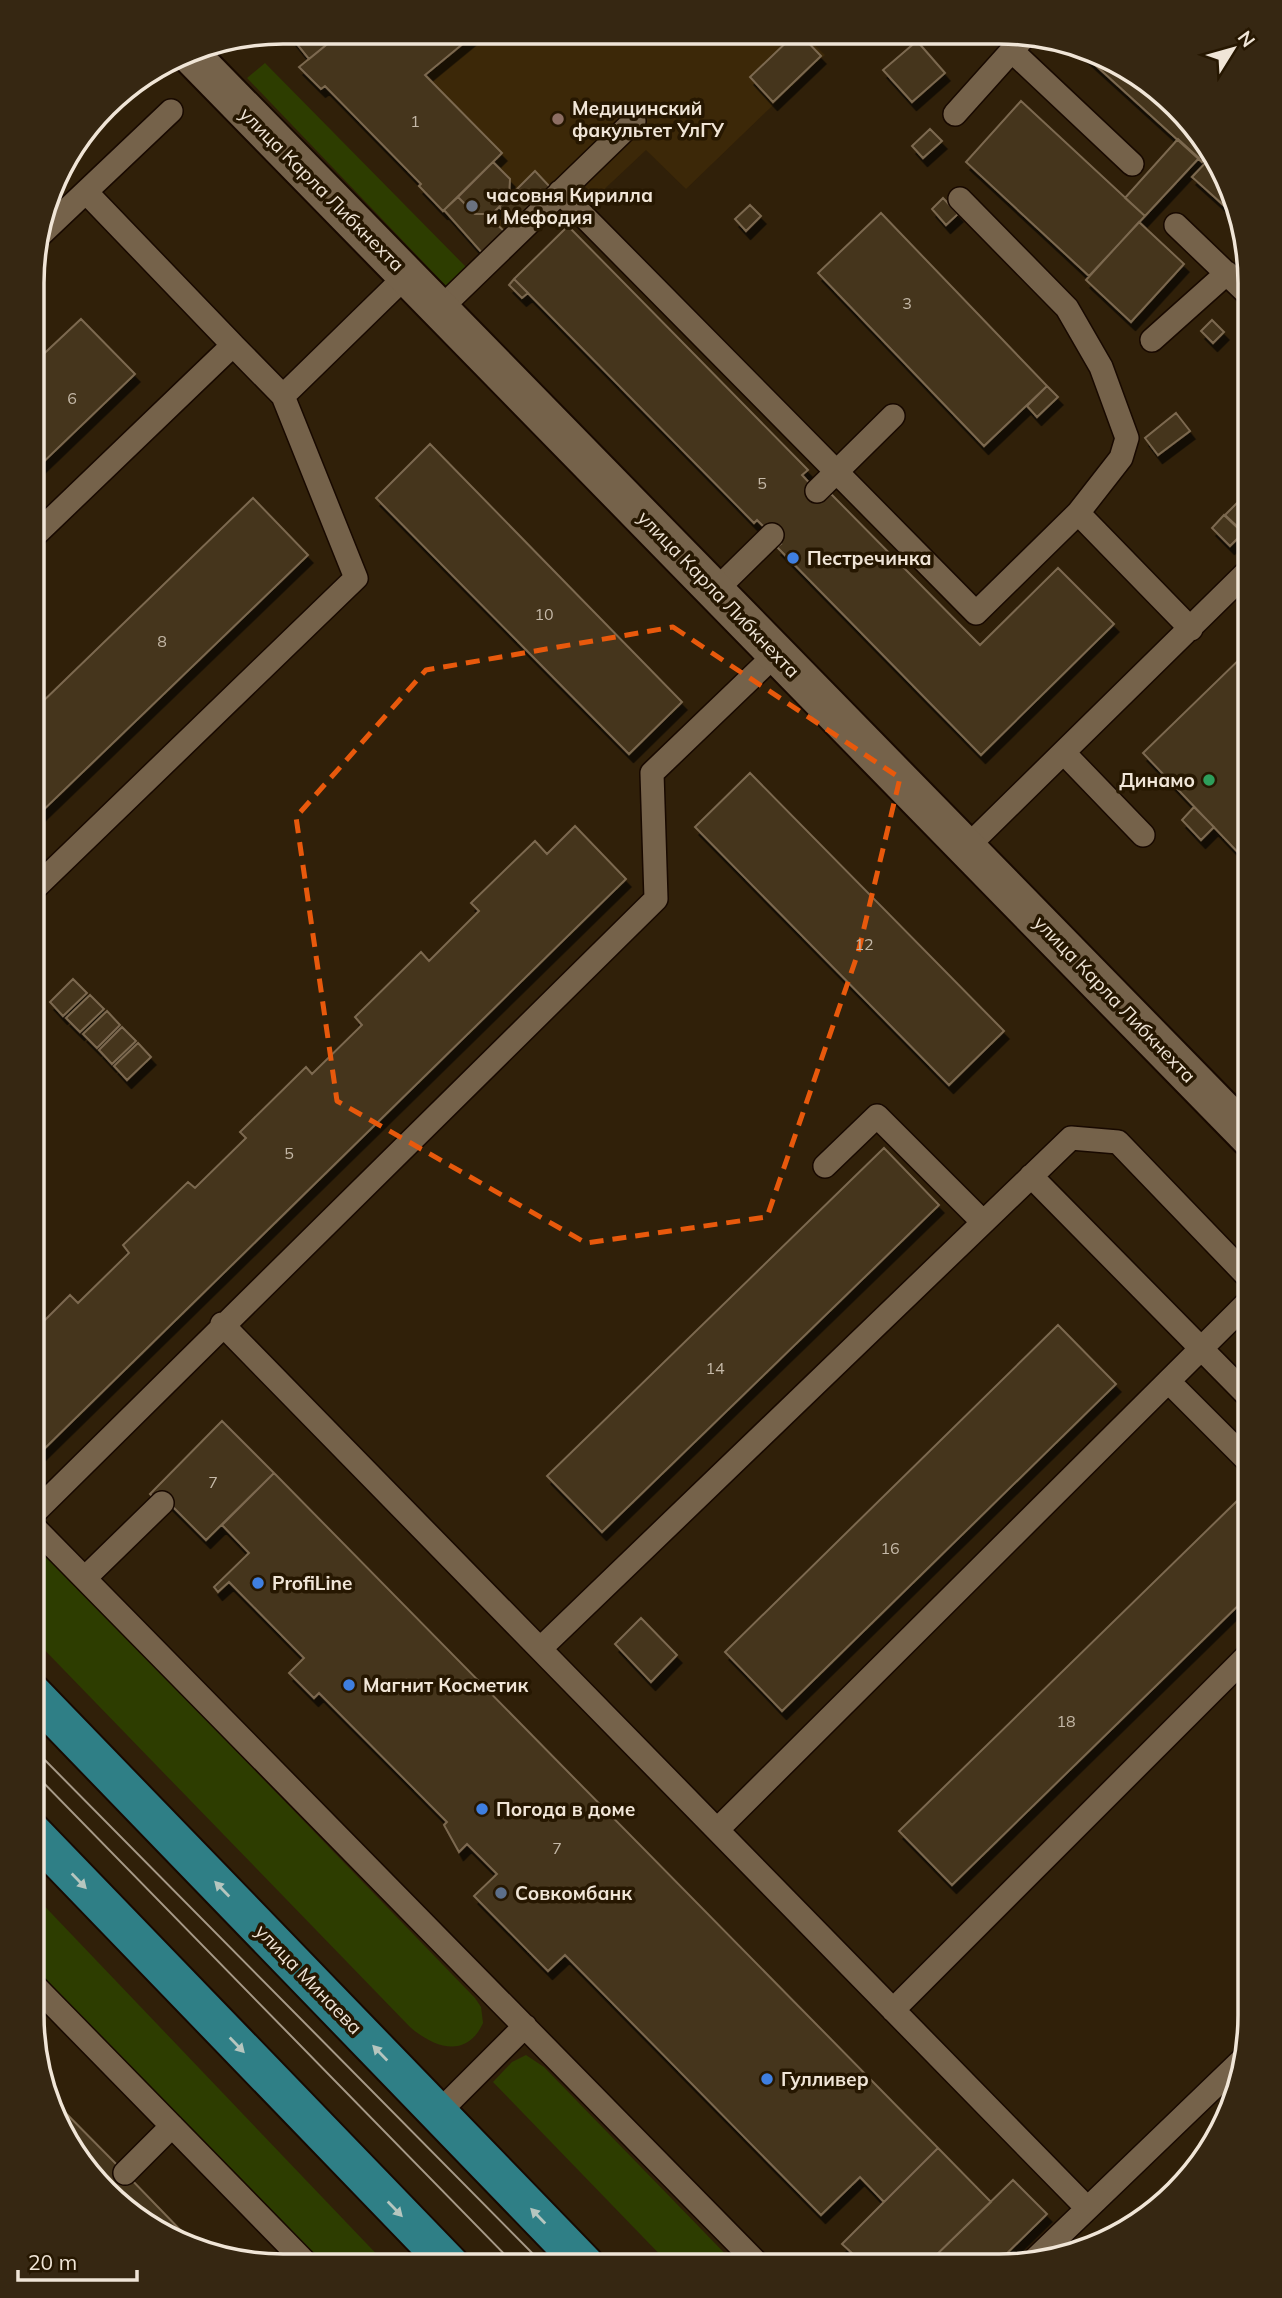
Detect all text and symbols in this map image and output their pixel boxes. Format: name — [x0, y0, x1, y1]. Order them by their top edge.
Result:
north arrow — [1198, 14, 1268, 84]
text: N — [1233, 26, 1260, 52]
place label: Медицинский факультет УлГУ — [572, 96, 725, 142]
street label: улица Карла Либкнехта — [235, 102, 409, 276]
house number: 1 — [410, 111, 420, 131]
marker: Медицинский факультет УлГУ — [550, 111, 566, 127]
place label: часовня Кирилла и Мефодия — [486, 183, 653, 229]
marker: часовня Кирилла и Мефодия — [464, 198, 480, 214]
house number: 3 — [902, 293, 912, 313]
house number: 6 — [67, 388, 77, 408]
house number: 5 — [757, 473, 767, 493]
street label: улица Карла Либкнехта — [633, 506, 805, 682]
place label: Пестречинка — [807, 546, 932, 570]
marker: Пестречинка — [785, 550, 801, 566]
house number: 10 — [534, 604, 554, 624]
house number: 8 — [157, 631, 167, 651]
place label: Динамо — [1119, 768, 1195, 792]
marker: Динамо — [1201, 772, 1217, 788]
street label: улица Карла Либкнехта — [1029, 911, 1201, 1087]
house number: 12 — [854, 934, 874, 954]
house number: 5 — [284, 1143, 294, 1163]
house number: 14 — [705, 1358, 725, 1378]
house number: 7 — [208, 1472, 218, 1492]
house number: 16 — [880, 1538, 900, 1558]
place label: ProfiLine — [272, 1571, 352, 1595]
marker: ProfiLine — [250, 1575, 266, 1591]
place label: Магнит Косметик — [363, 1673, 528, 1697]
marker: Магнит Косметик — [341, 1677, 357, 1693]
house number: 18 — [1056, 1711, 1076, 1731]
place label: Погода в доме — [496, 1797, 636, 1821]
marker: Погода в доме — [474, 1801, 490, 1817]
house number: 7 — [552, 1838, 562, 1858]
one-way arrow — [71, 1872, 87, 1889]
one-way arrow — [214, 1881, 230, 1898]
place label: Совкомбанк — [515, 1881, 632, 1905]
marker: Совкомбанк — [493, 1885, 509, 1901]
street label: улица Минаева — [250, 1919, 368, 2039]
one-way arrow — [229, 2036, 245, 2053]
one-way arrow — [371, 2044, 388, 2061]
place label: Гулливер — [781, 2067, 869, 2091]
marker: Гулливер — [759, 2071, 775, 2087]
one-way arrow — [387, 2200, 404, 2217]
one-way arrow — [530, 2208, 546, 2225]
scale bar — [18, 2238, 136, 2282]
text: 20 m — [28, 2249, 77, 2275]

